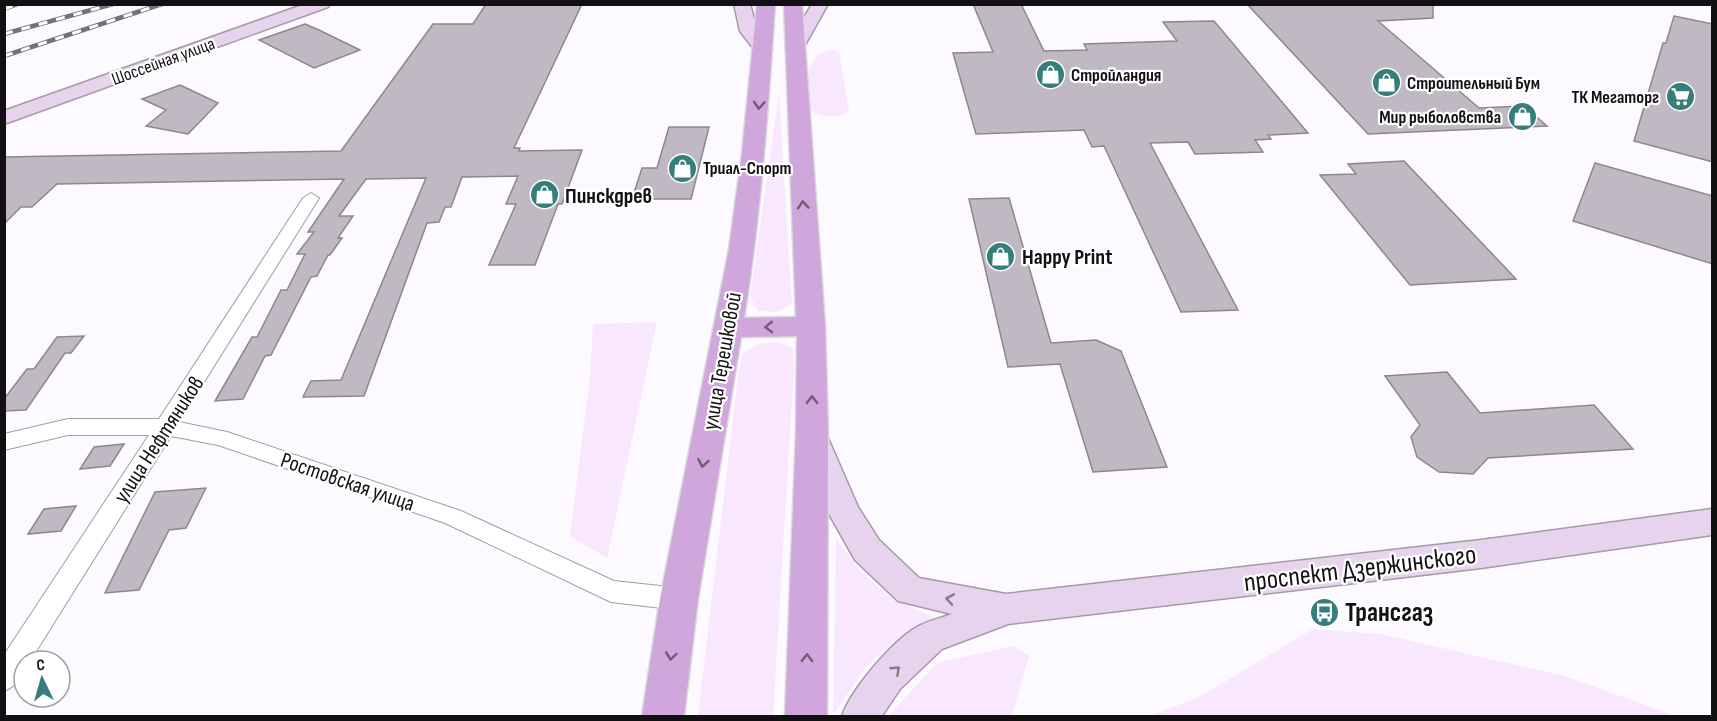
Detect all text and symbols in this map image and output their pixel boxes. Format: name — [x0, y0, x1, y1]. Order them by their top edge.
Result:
street label: Шоссейная улица — [109, 33, 218, 90]
shop icon: Стройландия — [1034, 59, 1066, 91]
place label: Стройландия — [1071, 65, 1161, 86]
shop icon: Строительный Бум — [1370, 67, 1402, 99]
place label: Строительный Бум — [1407, 73, 1540, 94]
supermarket icon: ТК Мегаторг — [1664, 81, 1696, 113]
place label: ТК Мегаторг — [1571, 87, 1659, 108]
one-way arrow — [752, 100, 765, 109]
shop icon: Мир рыболовства — [1506, 101, 1538, 133]
place label: Мир рыболовства — [1379, 107, 1501, 128]
shop icon: Триал-Спорт — [666, 152, 698, 184]
place label: Триал-Спорт — [703, 158, 792, 179]
shop icon: Пинскдрев — [528, 179, 560, 211]
place label: Пинскдрев — [565, 183, 652, 210]
one-way arrow — [797, 201, 810, 210]
shop icon: Happy Print — [985, 240, 1017, 272]
place label: Happy Print — [1022, 244, 1112, 271]
street label: улица Терешковой — [697, 290, 748, 432]
one-way arrow — [764, 321, 773, 333]
street label: улица Нефтяников — [108, 371, 210, 508]
one-way arrow — [806, 396, 818, 405]
street label: Ростовская улица — [277, 447, 418, 518]
one-way arrow — [697, 458, 710, 468]
street label: проспект Дзержинского — [1242, 539, 1478, 599]
one-way arrow — [945, 593, 955, 606]
bus stop icon: Трансгаз — [1308, 596, 1340, 628]
place label: Трансгаз — [1345, 597, 1433, 629]
north arrow — [12, 649, 72, 709]
one-way arrow — [666, 651, 678, 660]
one-way arrow — [801, 654, 813, 663]
text: С — [36, 656, 46, 675]
one-way arrow — [888, 666, 899, 677]

